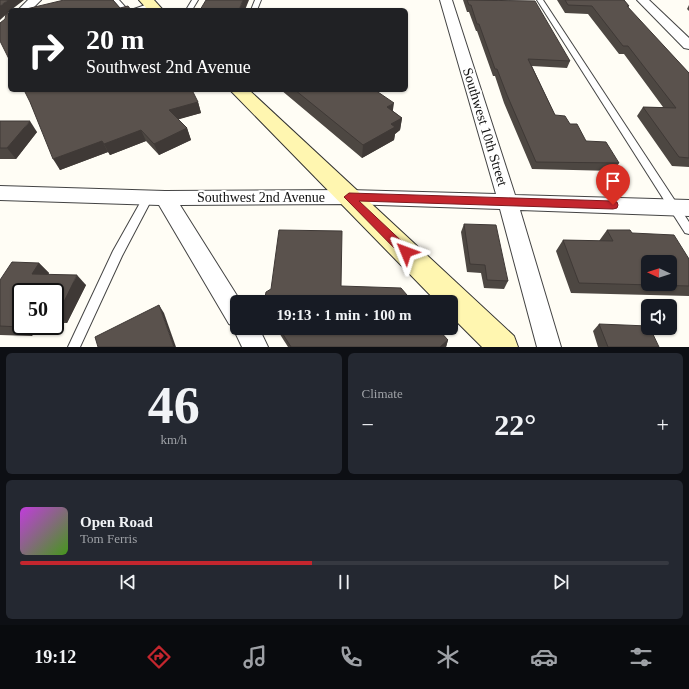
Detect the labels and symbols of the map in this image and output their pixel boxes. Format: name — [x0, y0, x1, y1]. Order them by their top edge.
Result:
street label: Southwest 10th Street — [460, 66, 510, 188]
pin — [596, 164, 630, 205]
street label: Southwest 2nd Avenue — [197, 190, 325, 205]
position arrow — [385, 231, 427, 273]
north arrow — [641, 255, 677, 291]
speed limit sign: 50 — [12, 283, 64, 335]

